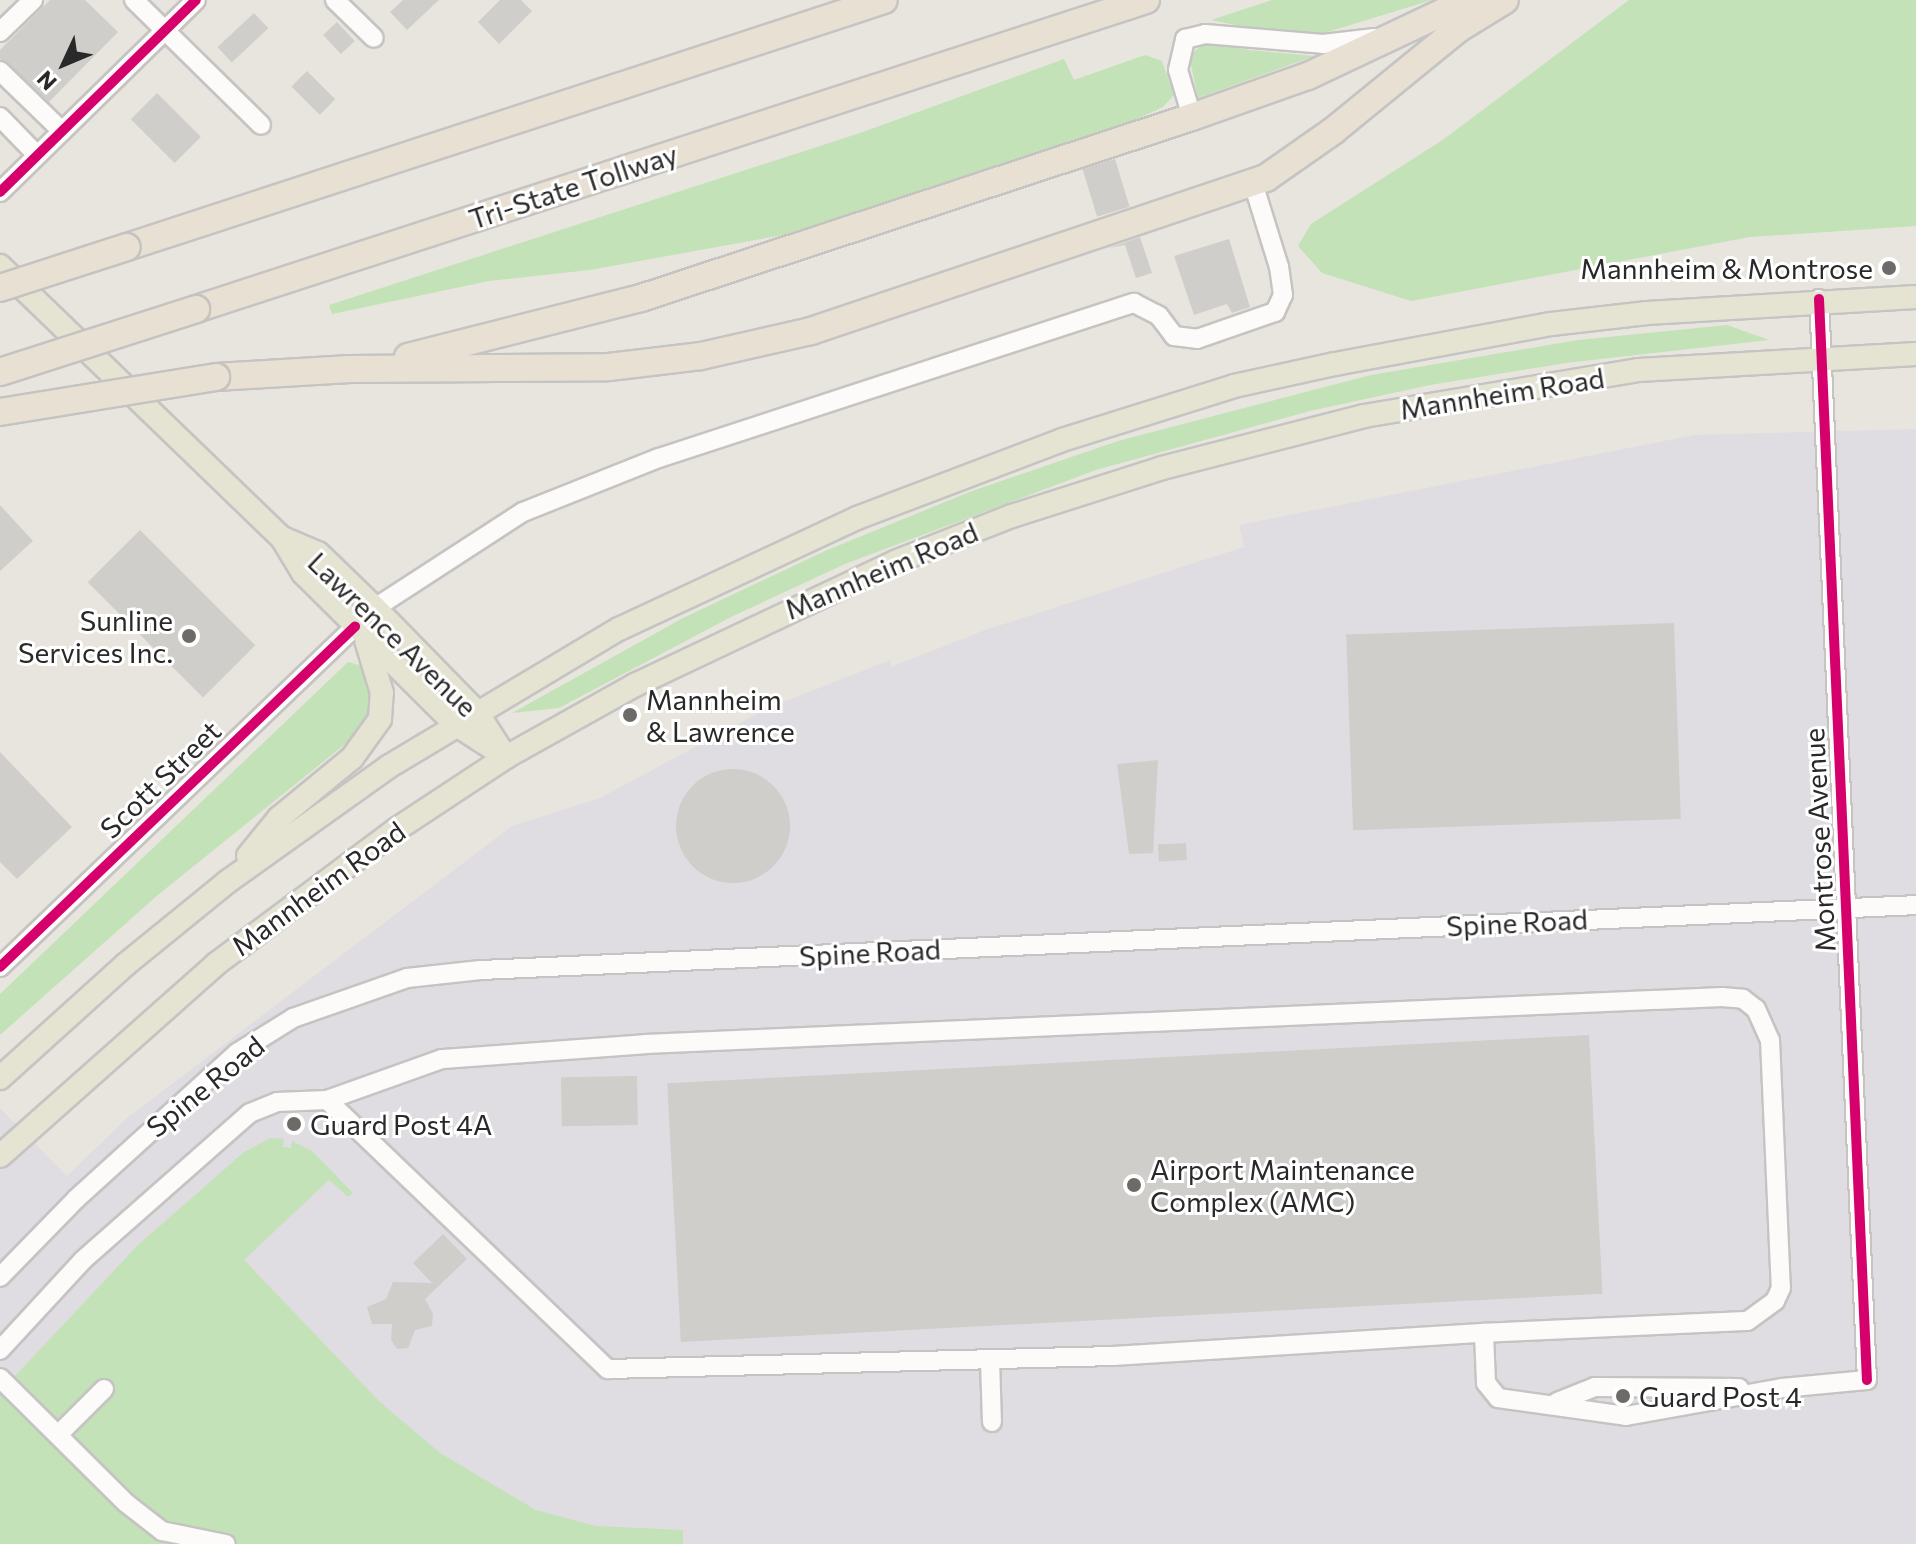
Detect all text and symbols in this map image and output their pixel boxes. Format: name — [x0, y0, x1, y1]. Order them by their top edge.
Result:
north arrow — [24, 24, 104, 104]
text: N — [31, 66, 62, 96]
street label: Tri-State Tollway — [465, 136, 681, 236]
place label: Mannheim & Montrose — [1580, 251, 1873, 285]
marker: Mannheim & Montrose — [1880, 259, 1898, 277]
street label: Mannheim Road — [1397, 360, 1607, 426]
street label: Mannheim Road — [779, 514, 983, 626]
street label: Lawrence Avenue — [302, 545, 484, 723]
place label: Sunline Services Inc. — [18, 603, 173, 669]
marker: Sunline Services Inc. — [180, 627, 198, 645]
place label: Mannheim & Lawrence — [646, 682, 795, 748]
marker: Mannheim & Lawrence — [621, 706, 639, 724]
street label: Scott Street — [93, 713, 227, 845]
street label: Montrose Avenue — [1796, 727, 1842, 953]
street label: Mannheim Road — [225, 814, 411, 962]
street label: Spine Road — [1445, 902, 1589, 942]
street label: Spine Road — [798, 932, 942, 972]
street label: Spine Road — [139, 1028, 271, 1144]
place label: Guard Post 4A — [310, 1107, 492, 1141]
marker: Guard Post 4A — [285, 1115, 303, 1133]
place label: Airport Maintenance Complex (AMC) — [1150, 1152, 1415, 1218]
marker: Airport Maintenance Complex (AMC) — [1125, 1176, 1143, 1194]
place label: Guard Post 4 — [1639, 1379, 1802, 1413]
marker: Guard Post 4 — [1614, 1387, 1632, 1405]

